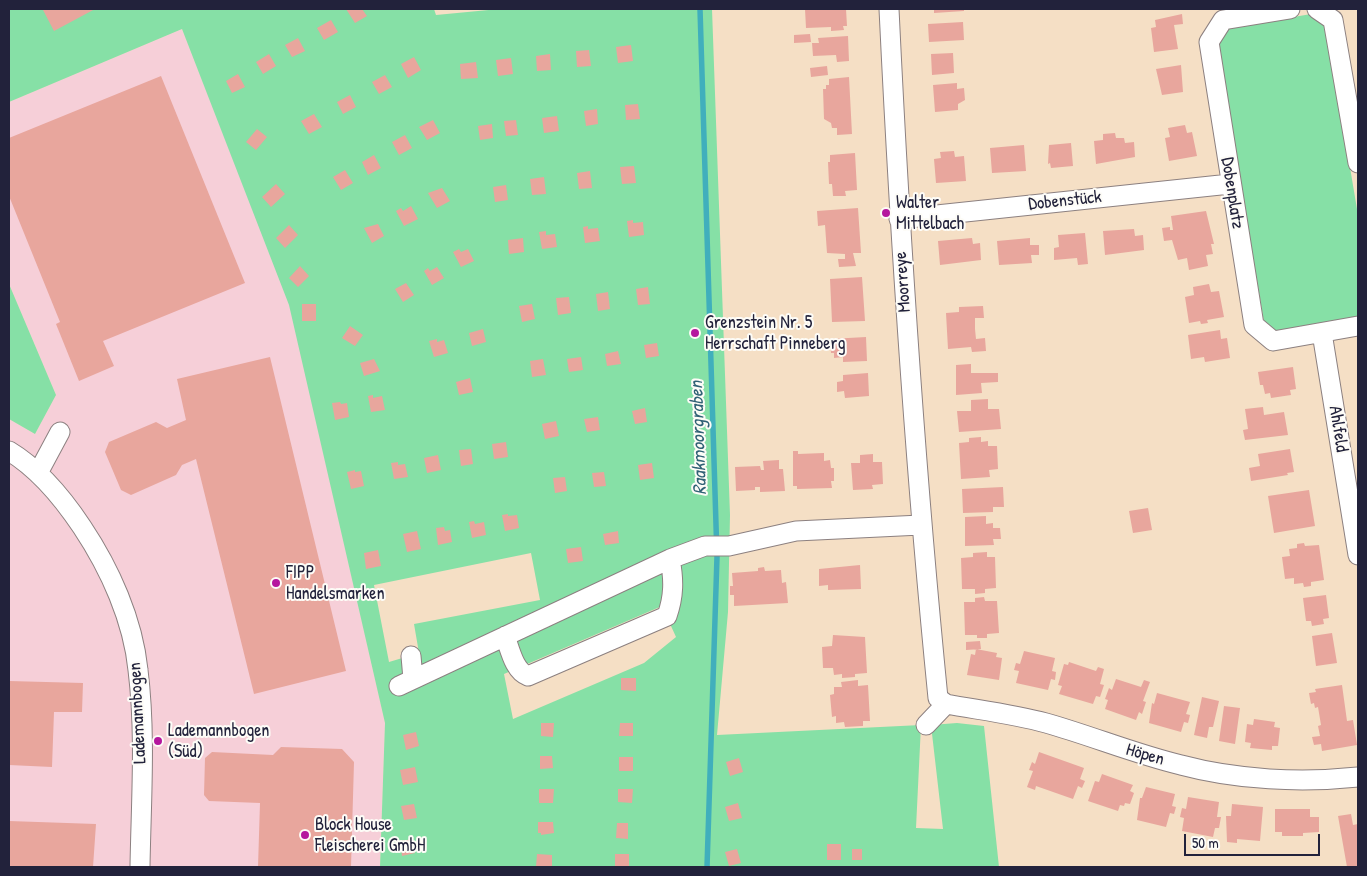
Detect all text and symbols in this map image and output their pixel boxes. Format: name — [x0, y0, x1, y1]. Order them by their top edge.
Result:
street label: Dobenplatz — [1216, 156, 1248, 230]
street label: Dobenstück — [1027, 186, 1103, 216]
place label: Walter Mittelbach — [896, 192, 964, 234]
marker: Walter Mittelbach — [880, 207, 892, 219]
street label: Moorreye — [890, 251, 916, 313]
place label: Grenzstein Nr. 5 Herrschaft Pinneberg — [705, 312, 845, 354]
marker: Grenzstein Nr. 5 Herrschaft Pinneberg — [689, 327, 701, 339]
water label: Raakmoorgraben — [686, 381, 712, 495]
street label: Ahlfeld — [1324, 404, 1352, 454]
place label: FIPP Handelsmarken — [286, 562, 385, 604]
marker: FIPP Handelsmarken — [270, 577, 282, 589]
street label: Lademannbogen — [125, 662, 151, 764]
place label: Lademannbogen (Süd) — [168, 720, 269, 762]
marker: Lademannbogen (Süd) — [152, 735, 164, 747]
street label: Höpen — [1123, 739, 1167, 771]
place label: Block House Fleischerei GmbH — [315, 814, 425, 856]
scale bar — [1187, 824, 1323, 856]
marker: Block House Fleischerei GmbH — [299, 829, 311, 841]
text: 50 m — [1192, 832, 1219, 853]

